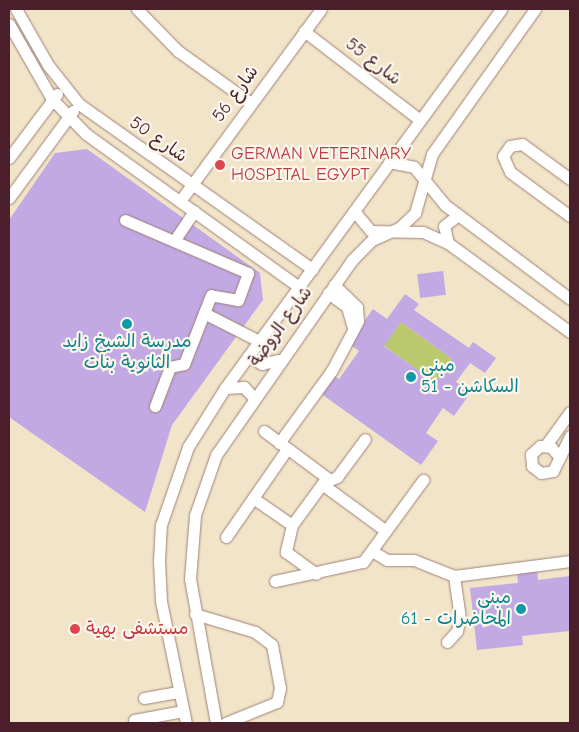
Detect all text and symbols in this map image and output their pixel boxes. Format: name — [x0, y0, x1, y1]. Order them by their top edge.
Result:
street label: شارع 55 — [341, 34, 405, 90]
street label: شارع 56 — [208, 62, 264, 126]
street label: شارع 50 — [125, 112, 191, 168]
place label: GERMAN VETERINARY HOSPITAL EGYPT — [231, 144, 411, 186]
marker: GERMAN VETERINARY HOSPITAL EGYPT — [213, 158, 227, 172]
street label: شارع الروضة — [245, 283, 317, 371]
marker: مدرسة الشيخ زايد الثانوية بنات — [121, 318, 133, 330]
place label: مدرسة الشيخ زايد الثانوية بنات — [62, 332, 192, 374]
place label: مبنى السكاشن - 51 — [421, 356, 519, 398]
marker: مبنى السكاشن - 51 — [405, 371, 417, 383]
place label: مبنى المحاضرات - 61 — [401, 588, 511, 630]
marker: مبنى المحاضرات - 61 — [515, 603, 527, 615]
place label: مستشفى بهية — [86, 618, 188, 640]
marker: مستشفى بهية — [68, 622, 82, 636]

